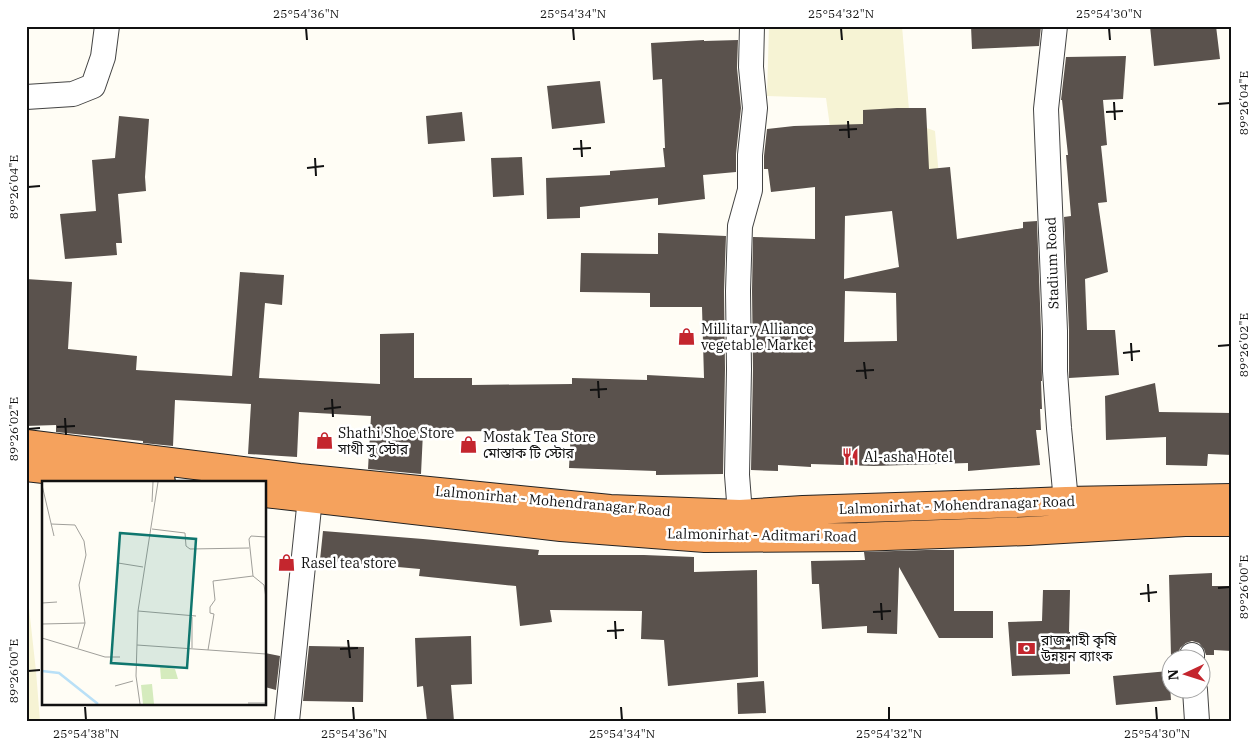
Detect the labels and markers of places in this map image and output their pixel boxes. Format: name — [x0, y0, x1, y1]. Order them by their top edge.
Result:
place label: Millitary Alliance vegetable Market — [701, 320, 814, 354]
shop icon: Millitary Alliance vegetable Market — [677, 327, 697, 347]
place label: Shathi Shoe Store সাথী সু স্টোর — [337, 424, 454, 458]
place label: Mostak Tea Store মোস্তাক টি স্টোর — [483, 428, 596, 462]
shop icon: Shathi Shoe Store সাথী সু স্টোর — [314, 431, 334, 451]
shop icon: Mostak Tea Store মোস্তাক টি স্টোর — [459, 435, 479, 455]
restaurant icon: Al-asha Hotel — [840, 447, 860, 467]
place label: Al-asha Hotel — [864, 448, 953, 466]
shop icon: Rasel tea store — [277, 553, 297, 573]
place label: Rasel tea store — [301, 554, 397, 572]
place label: রাজশাহী কৃষি উন্নয়ন ব্যাংক — [1040, 631, 1117, 665]
bank icon: রাজশাহী কৃষি উন্নয়ন ব্যাংক — [1017, 638, 1037, 658]

